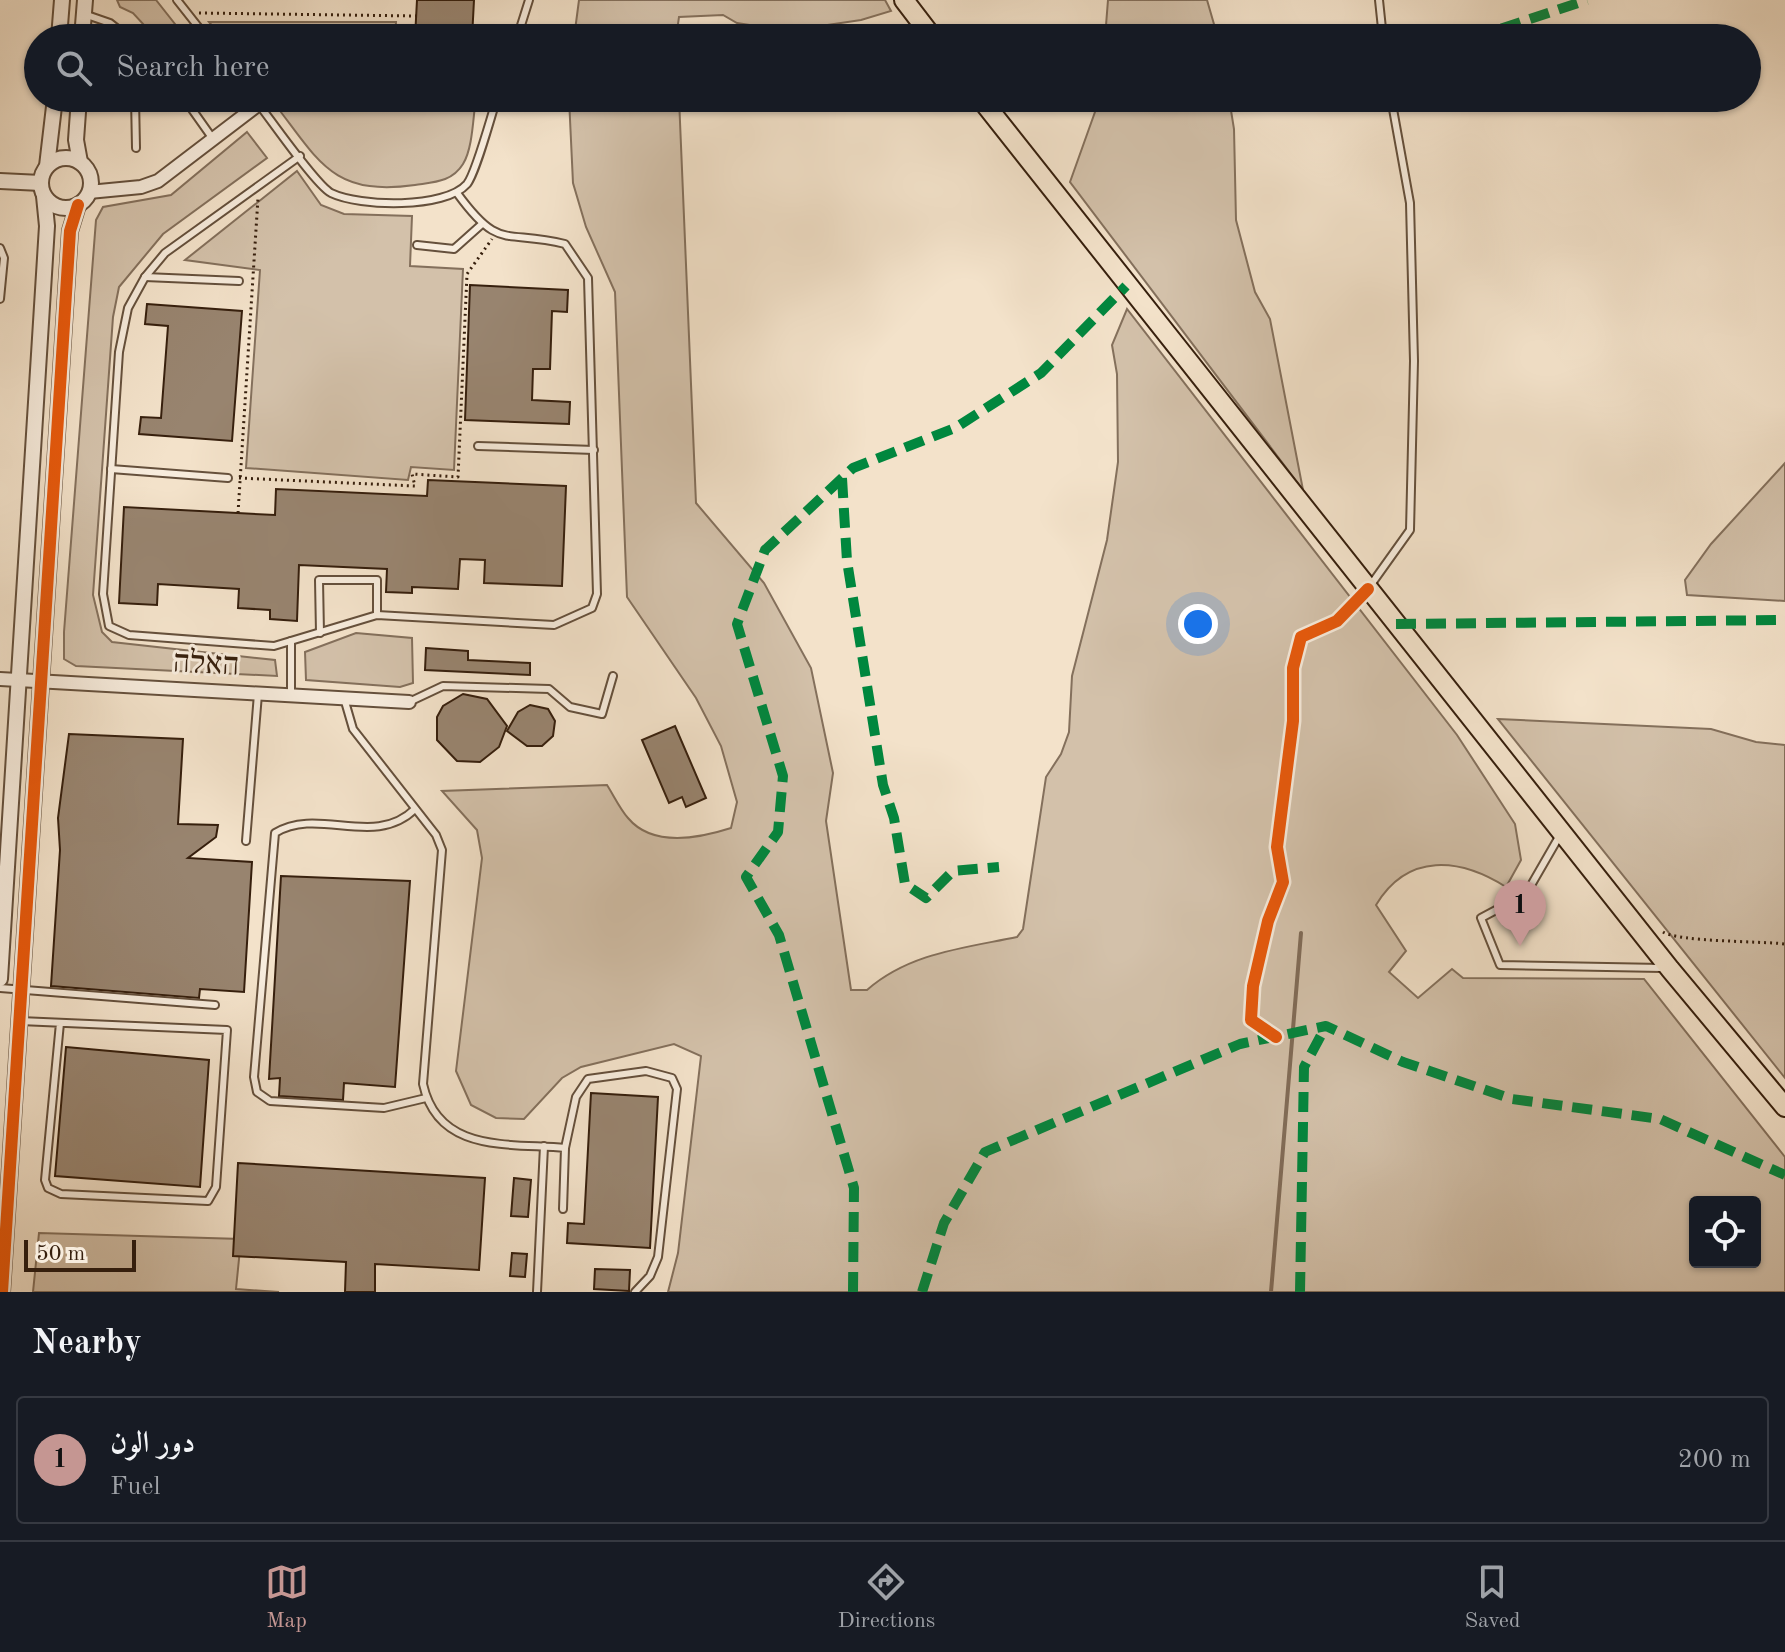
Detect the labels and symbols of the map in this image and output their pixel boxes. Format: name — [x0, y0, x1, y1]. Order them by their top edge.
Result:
your location — [1178, 604, 1218, 644]
street label: האלה — [172, 645, 240, 683]
pin: 1 — [1494, 880, 1546, 946]
scale bar — [24, 1236, 136, 1272]

